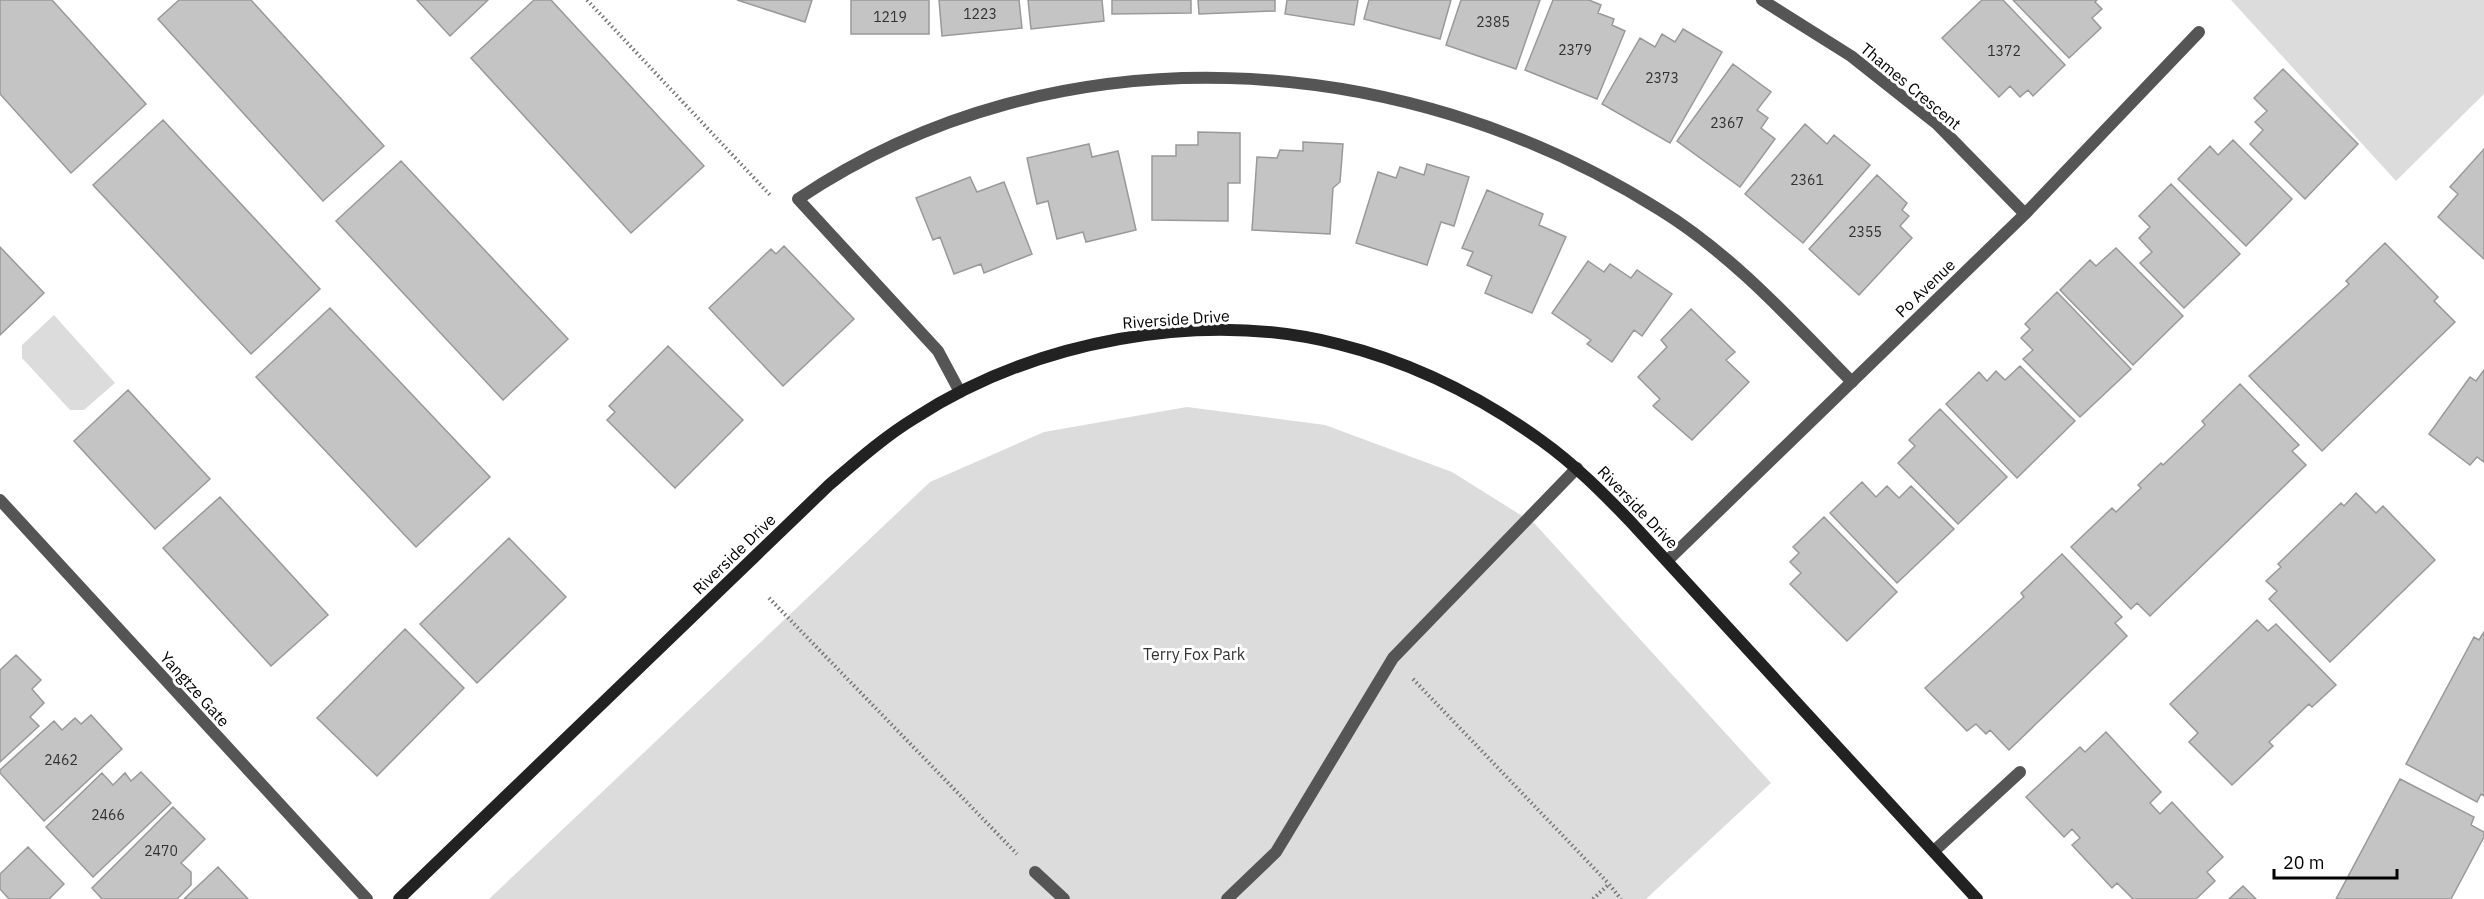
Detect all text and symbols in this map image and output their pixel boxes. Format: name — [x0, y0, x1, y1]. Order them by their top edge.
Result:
house number: 1223 — [963, 5, 997, 23]
house number: 1219 — [873, 8, 907, 26]
house number: 2385 — [1476, 13, 1510, 31]
street label: Thames Crescent — [1857, 38, 1965, 134]
house number: 2379 — [1558, 41, 1592, 59]
house number: 1372 — [1987, 42, 2021, 60]
house number: 2373 — [1645, 69, 1679, 87]
house number: 2367 — [1710, 114, 1744, 132]
house number: 2361 — [1790, 171, 1824, 189]
house number: 2355 — [1848, 223, 1882, 241]
street label: Po Avenue — [1891, 254, 1959, 321]
street label: Riverside Drive — [1122, 305, 1230, 333]
street label: Riverside Drive — [1593, 461, 1683, 553]
street label: Riverside Drive — [688, 509, 780, 599]
park label: Terry Fox Park — [1143, 644, 1246, 664]
street label: Yangtze Gate — [156, 647, 234, 731]
house number: 2462 — [44, 751, 78, 769]
house number: 2466 — [91, 806, 125, 824]
house number: 2470 — [144, 842, 178, 860]
scale bar — [2274, 842, 2397, 880]
text: 20 m — [2283, 851, 2325, 874]

